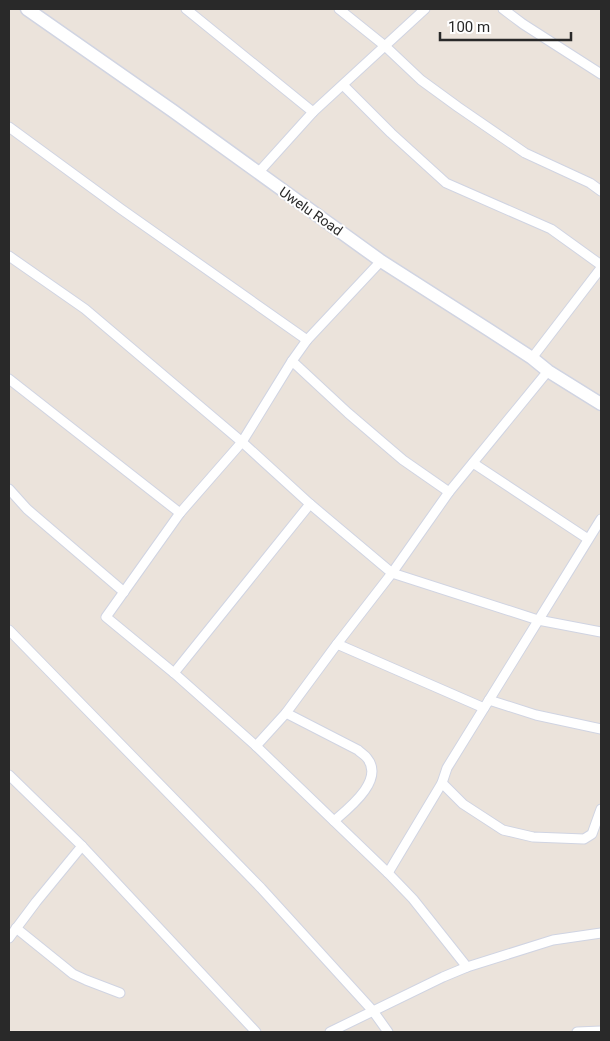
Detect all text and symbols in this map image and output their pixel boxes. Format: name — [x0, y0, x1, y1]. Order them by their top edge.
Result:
scale bar — [440, 10, 571, 42]
text: 100 m — [448, 18, 490, 36]
street label: Uwelu Road — [276, 183, 346, 239]

